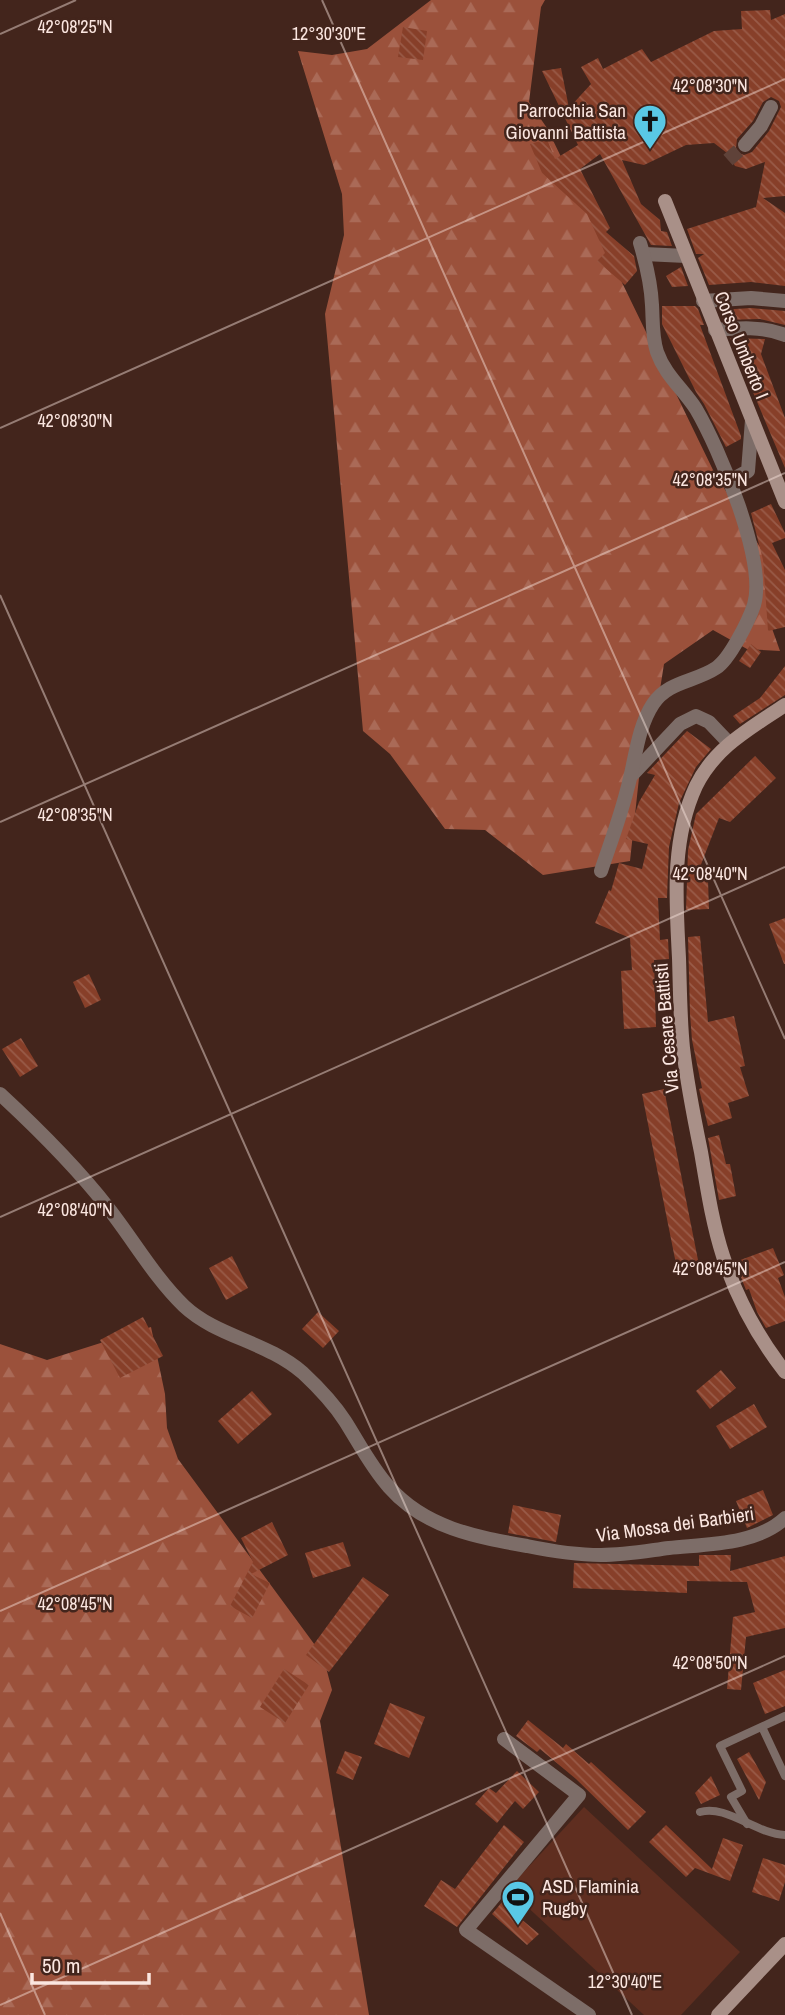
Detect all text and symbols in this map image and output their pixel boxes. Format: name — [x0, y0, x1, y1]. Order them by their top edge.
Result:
text: 42°08'25"N — [37, 14, 113, 39]
text: 12°30'30"E — [292, 21, 366, 46]
text: 42°08'30"N — [672, 73, 748, 98]
place label: Parrocchia San Giovanni Battista — [506, 97, 626, 145]
church icon: Parrocchia San Giovanni Battista — [631, 102, 669, 151]
street label: Corso Umberto I — [709, 287, 775, 403]
text: 42°08'30"N — [37, 408, 113, 433]
text: 42°08'35"N — [672, 467, 748, 492]
text: 42°08'35"N — [37, 802, 113, 827]
text: 42°08'40"N — [672, 861, 748, 886]
street label: Via Cesare Battisti — [647, 962, 685, 1094]
text: 42°08'40"N — [37, 1197, 113, 1222]
text: 42°08'45"N — [672, 1256, 748, 1281]
street label: Via Mossa dei Barbieri — [594, 1500, 756, 1548]
text: 42°08'45"N — [37, 1591, 113, 1616]
text: 42°08'50"N — [672, 1650, 748, 1675]
place label: ASD Flaminia Rugby — [541, 1873, 639, 1921]
sports icon: ASD Flaminia Rugby — [499, 1878, 537, 1927]
scale bar — [32, 1941, 149, 1985]
text: 50 m — [42, 1951, 80, 1980]
text: 12°30'40"E — [588, 1969, 662, 1994]

